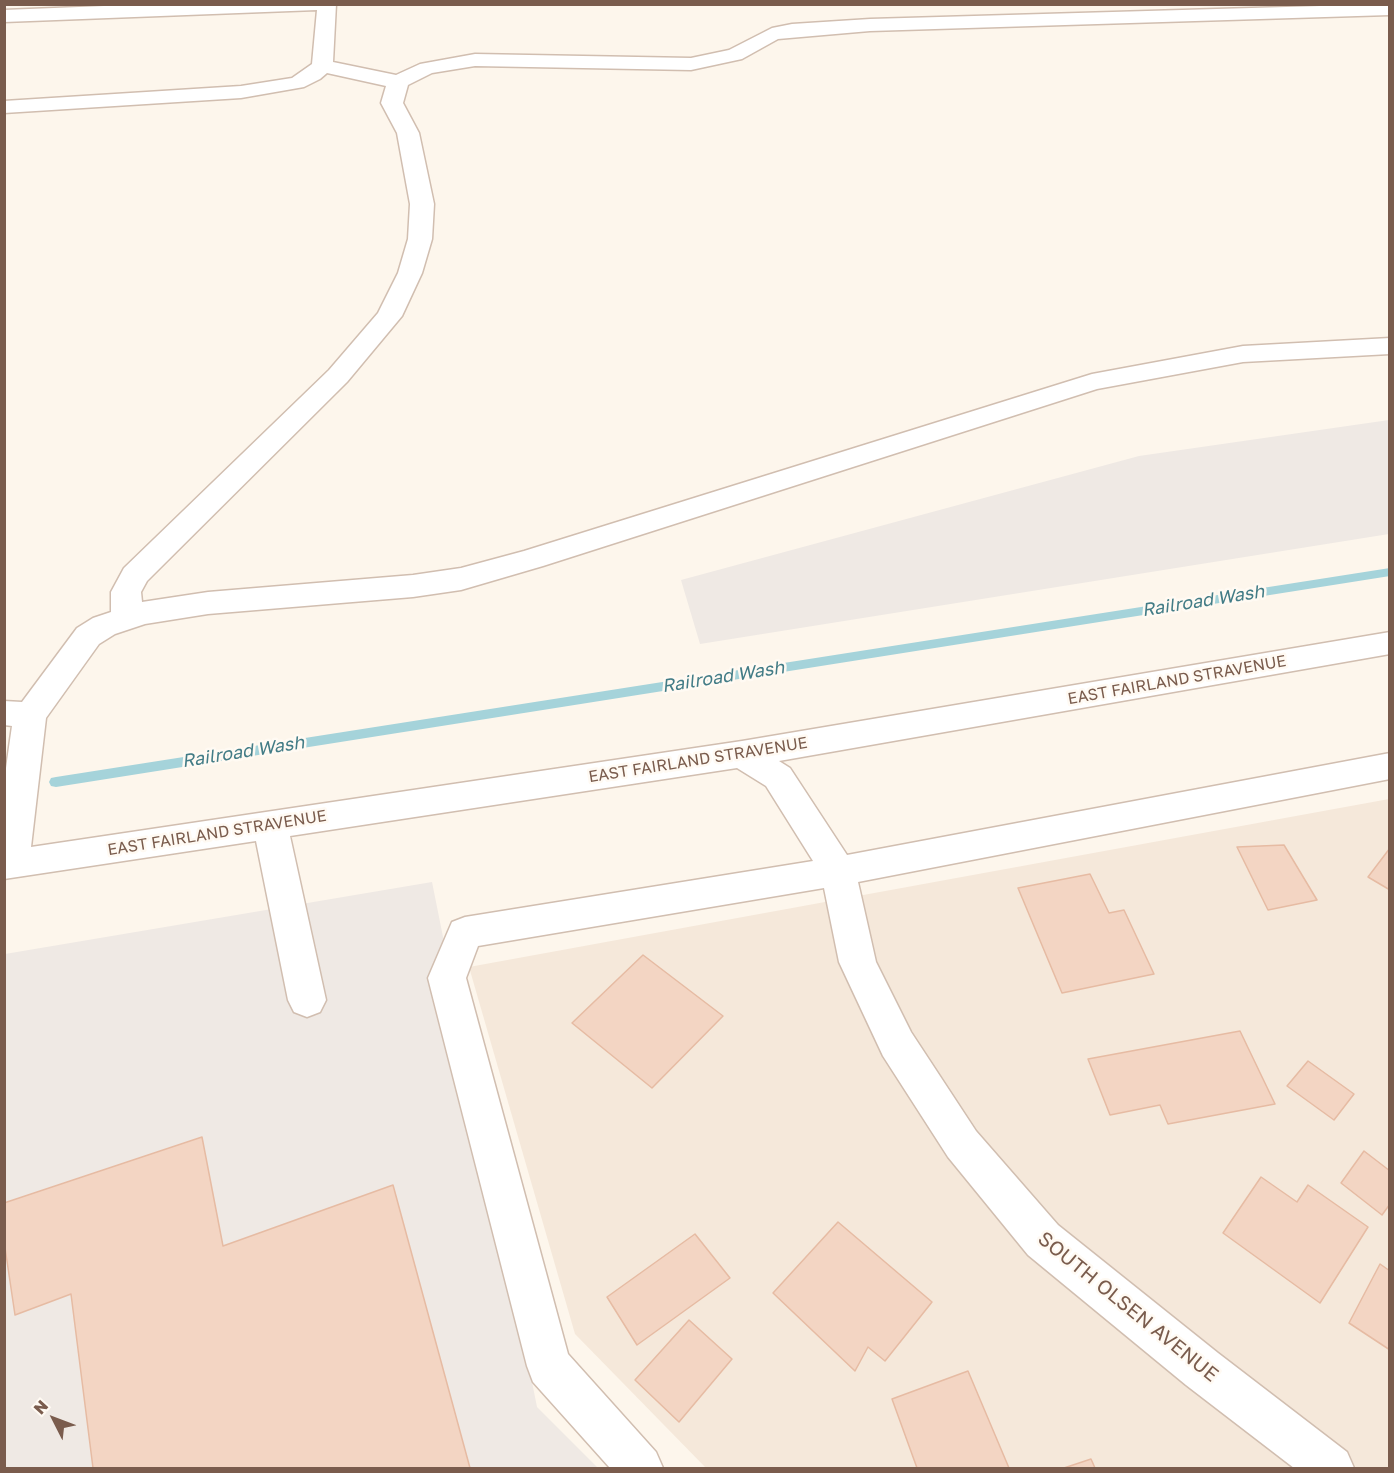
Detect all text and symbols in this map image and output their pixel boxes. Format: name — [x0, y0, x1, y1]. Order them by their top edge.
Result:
water label: Railroad Wash — [1140, 581, 1266, 621]
street label: EAST FAIRLAND STRAVENUE — [1066, 651, 1288, 709]
water label: Railroad Wash — [660, 657, 786, 697]
water label: Railroad Wash — [180, 732, 306, 772]
street label: EAST FAIRLAND STRAVENUE — [587, 733, 809, 787]
street label: EAST FAIRLAND STRAVENUE — [106, 806, 328, 860]
street label: SOUTH OLSEN AVENUE — [1033, 1227, 1223, 1387]
north arrow — [24, 1389, 84, 1449]
text: N — [29, 1396, 52, 1418]

